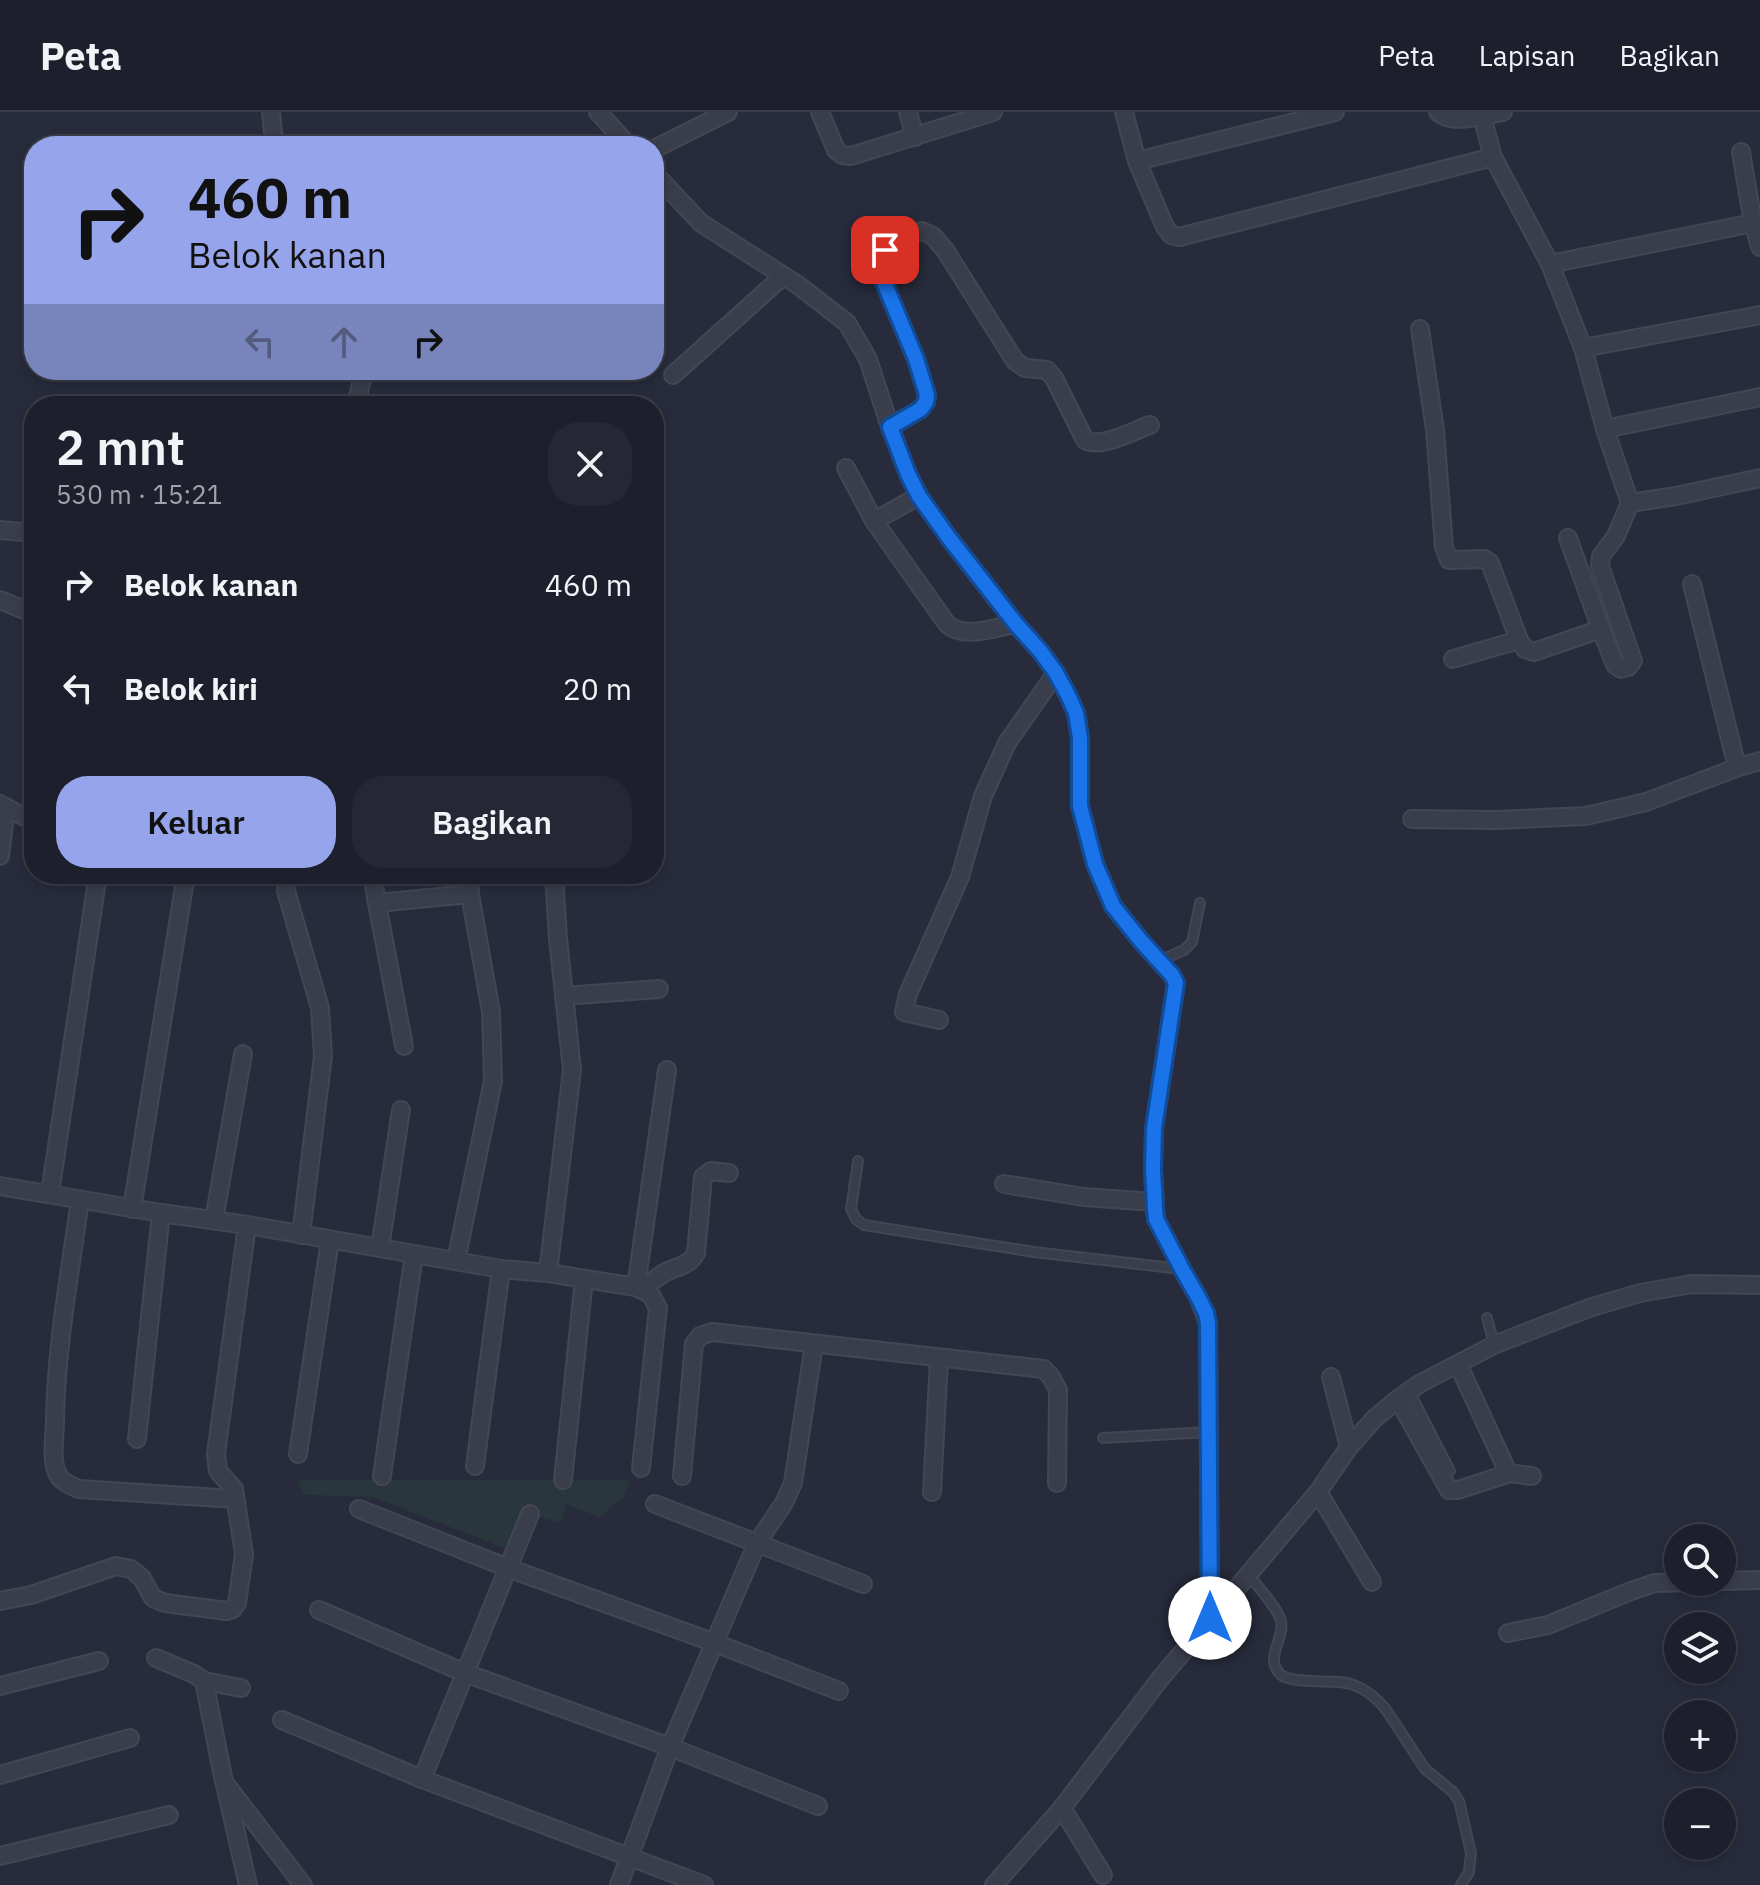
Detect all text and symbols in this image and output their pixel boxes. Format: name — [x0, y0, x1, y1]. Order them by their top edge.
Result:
text: Peta — [40, 31, 122, 80]
text: Peta — [1378, 37, 1435, 74]
text: Lapisan — [1479, 37, 1576, 74]
text: Bagikan — [1620, 37, 1720, 74]
text: 460 m — [188, 161, 352, 233]
icon: right — [56, 168, 160, 272]
pin — [851, 216, 919, 284]
icon: arrive — [863, 228, 907, 272]
text: Belok kanan — [188, 231, 387, 278]
icon: left — [238, 320, 282, 364]
icon: ahead — [322, 320, 366, 364]
icon: right — [406, 320, 450, 364]
text: 2 mnt — [56, 416, 185, 478]
button: close — [548, 422, 632, 506]
text: 530 m · 15:21 — [56, 477, 222, 511]
icon: right — [56, 562, 100, 606]
text: Belok kanan — [124, 565, 298, 604]
text: 460 m — [545, 565, 632, 604]
icon: left — [56, 666, 100, 710]
text: Belok kiri — [124, 669, 258, 708]
text: 20 m — [563, 669, 632, 708]
button: Keluar — [56, 776, 336, 868]
button: Bagikan — [352, 776, 632, 868]
map controls — [1664, 1524, 1736, 1860]
button: search — [1664, 1524, 1736, 1596]
position arrow — [1168, 1576, 1252, 1660]
button: layers — [1664, 1612, 1736, 1684]
button: + — [1664, 1700, 1736, 1772]
button: − — [1664, 1788, 1736, 1860]

